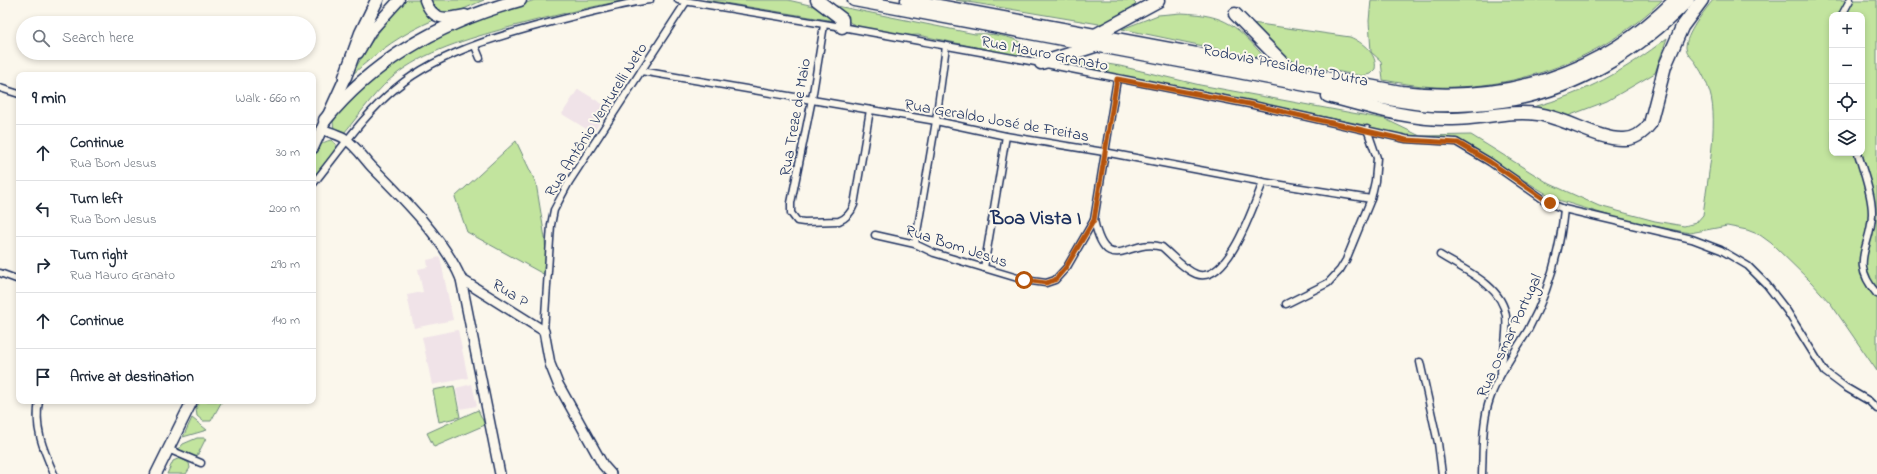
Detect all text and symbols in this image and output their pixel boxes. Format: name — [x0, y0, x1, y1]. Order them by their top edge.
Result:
map controls — [1829, 12, 1865, 156]
button: + — [1829, 12, 1865, 48]
search box — [16, 16, 316, 60]
icon: search — [30, 27, 52, 49]
text: Search here — [62, 27, 134, 49]
street label: Rua Mauro Granato — [979, 30, 1110, 78]
street label: Rua Antônio Venturelli Neto — [539, 38, 654, 202]
street label: Rodovia Presidente Dutra — [1201, 38, 1370, 94]
button: − — [1829, 48, 1865, 84]
street label: Rua Treze de Maio — [774, 56, 818, 178]
button: locate — [1829, 84, 1865, 120]
text: 9 min — [32, 86, 66, 111]
text: Walk · 660 m — [235, 89, 300, 108]
street label: Rua Geraldo José de Freitas — [902, 93, 1091, 149]
button: layers — [1829, 120, 1865, 156]
text: Continue — [70, 132, 124, 154]
icon: ahead — [32, 142, 54, 164]
text: 30 m — [276, 143, 300, 162]
text: Rua Bom Jesus — [70, 154, 157, 173]
text: Turn left — [70, 188, 123, 210]
route end — [1541, 194, 1559, 212]
icon: left — [32, 198, 54, 220]
text: 200 m — [269, 199, 300, 218]
district label: Boa Vista I — [989, 205, 1082, 234]
text: Rua Bom Jesus — [70, 210, 157, 229]
street label: Rua Bom Jesus — [902, 219, 1011, 275]
text: Turn right — [70, 244, 128, 266]
icon: right — [32, 254, 54, 276]
text: 290 m — [271, 255, 300, 274]
text: Rua Mauro Granato — [70, 266, 175, 285]
street label: Rua Osmar Portugal — [1471, 270, 1549, 402]
route start — [1015, 271, 1033, 289]
street label: Rua P — [487, 273, 533, 315]
icon: ahead — [32, 310, 54, 332]
text: Continue — [70, 310, 124, 332]
text: 140 m — [272, 311, 300, 330]
icon: arrive — [32, 366, 54, 388]
text: Arrive at destination — [70, 366, 194, 388]

